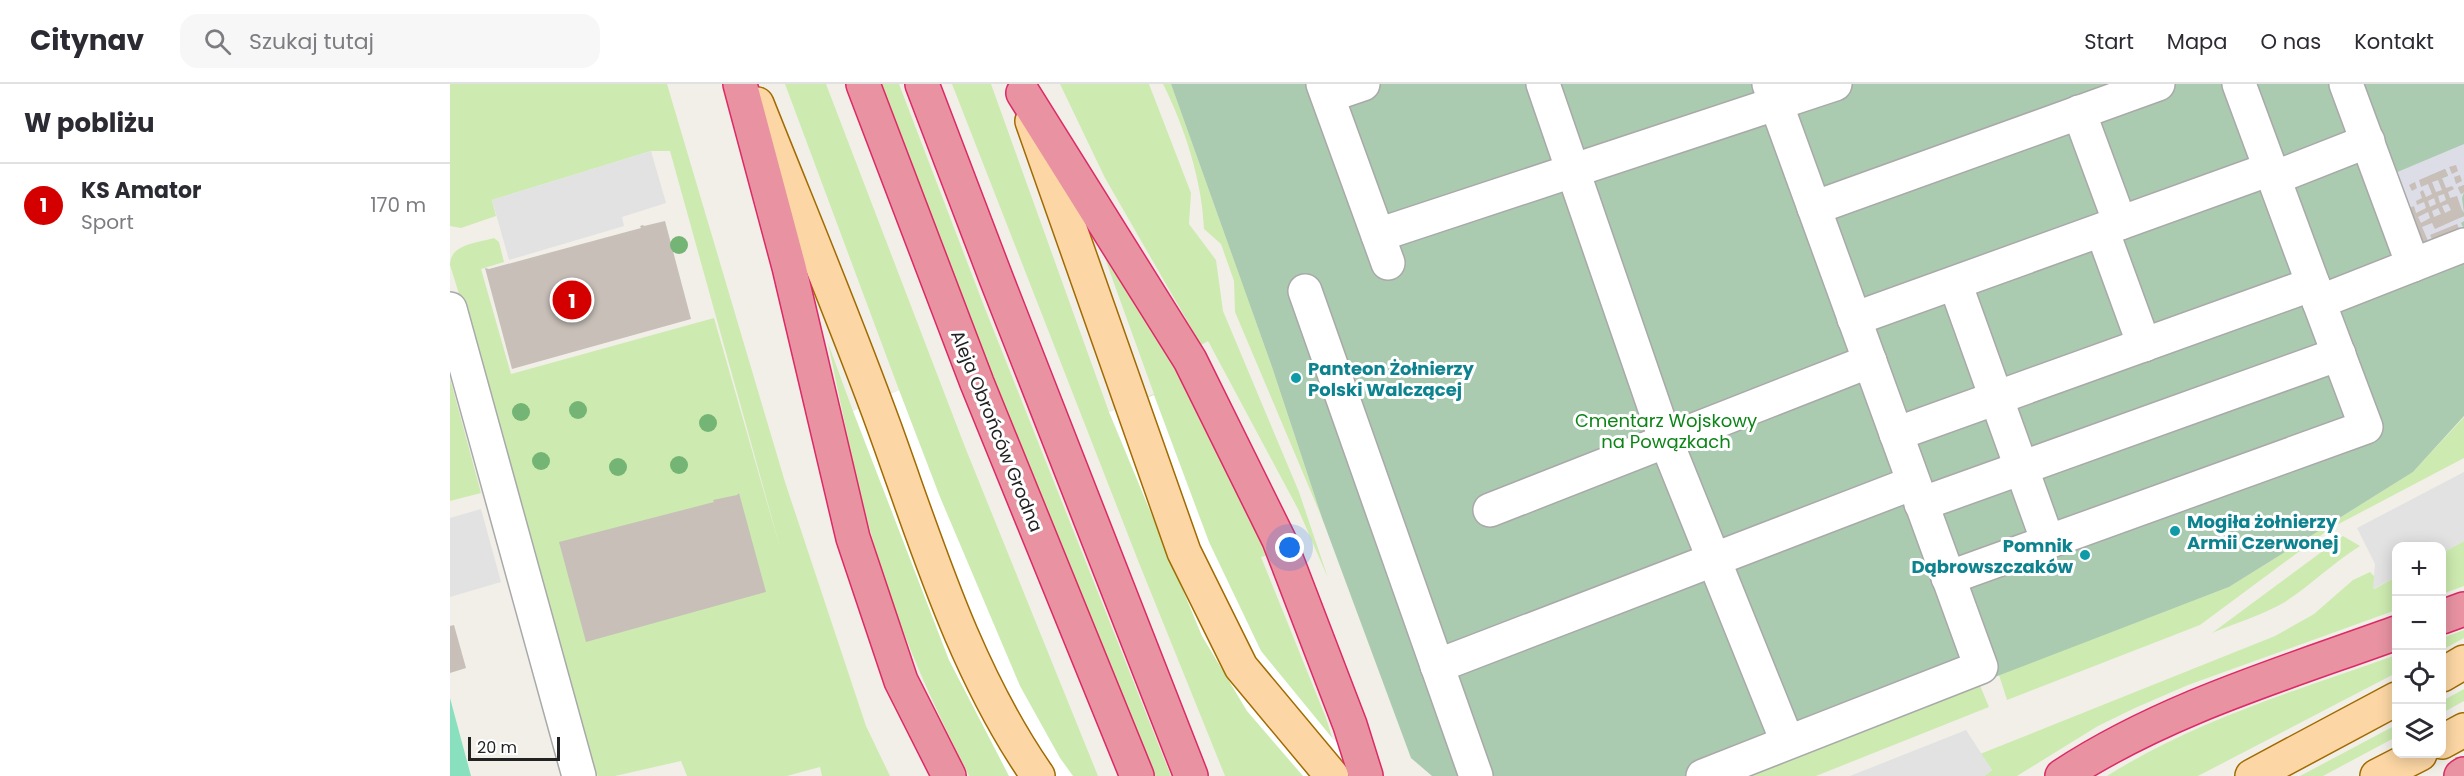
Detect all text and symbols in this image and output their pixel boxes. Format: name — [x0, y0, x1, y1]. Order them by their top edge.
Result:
search box — [180, 14, 600, 68]
text: Citynav — [30, 21, 144, 60]
icon: search — [201, 25, 234, 58]
text: Szukaj tutaj — [249, 26, 374, 57]
text: Start — [2084, 27, 2134, 56]
text: Mapa — [2167, 27, 2228, 56]
text: O nas — [2261, 27, 2321, 56]
text: Kontakt — [2354, 27, 2434, 56]
text: W pobliżu — [24, 105, 155, 141]
text: KS Amator — [81, 175, 201, 206]
text: 1 — [40, 191, 47, 219]
text: 170 m — [370, 191, 426, 219]
text: Sport — [81, 208, 134, 236]
pin: 1 — [552, 278, 592, 322]
street label: Aleja Obrońców Grodna — [945, 326, 1049, 536]
place label: Panteon Żołnierzy Polski Walczącej — [1308, 356, 1475, 402]
marker: Panteon Żołnierzy Polski Walczącej — [1289, 371, 1303, 385]
park label: Cmentarz Wojskowy na Powązkach — [1575, 408, 1757, 454]
place label: Mogiła żołnierzy Armii Czerwonej — [2187, 509, 2338, 555]
marker: Mogiła żołnierzy Armii Czerwonej — [2168, 524, 2182, 538]
your location — [1275, 533, 1304, 562]
place label: Pomnik Dąbrowszczaków — [1912, 533, 2074, 579]
map controls — [2392, 542, 2446, 758]
button: + — [2392, 542, 2446, 596]
marker: Pomnik Dąbrowszczaków — [2078, 548, 2092, 562]
button: − — [2392, 596, 2446, 650]
button: locate — [2392, 650, 2446, 704]
button: layers — [2392, 704, 2446, 758]
scale bar — [468, 734, 560, 762]
text: 20 m — [477, 736, 517, 759]

